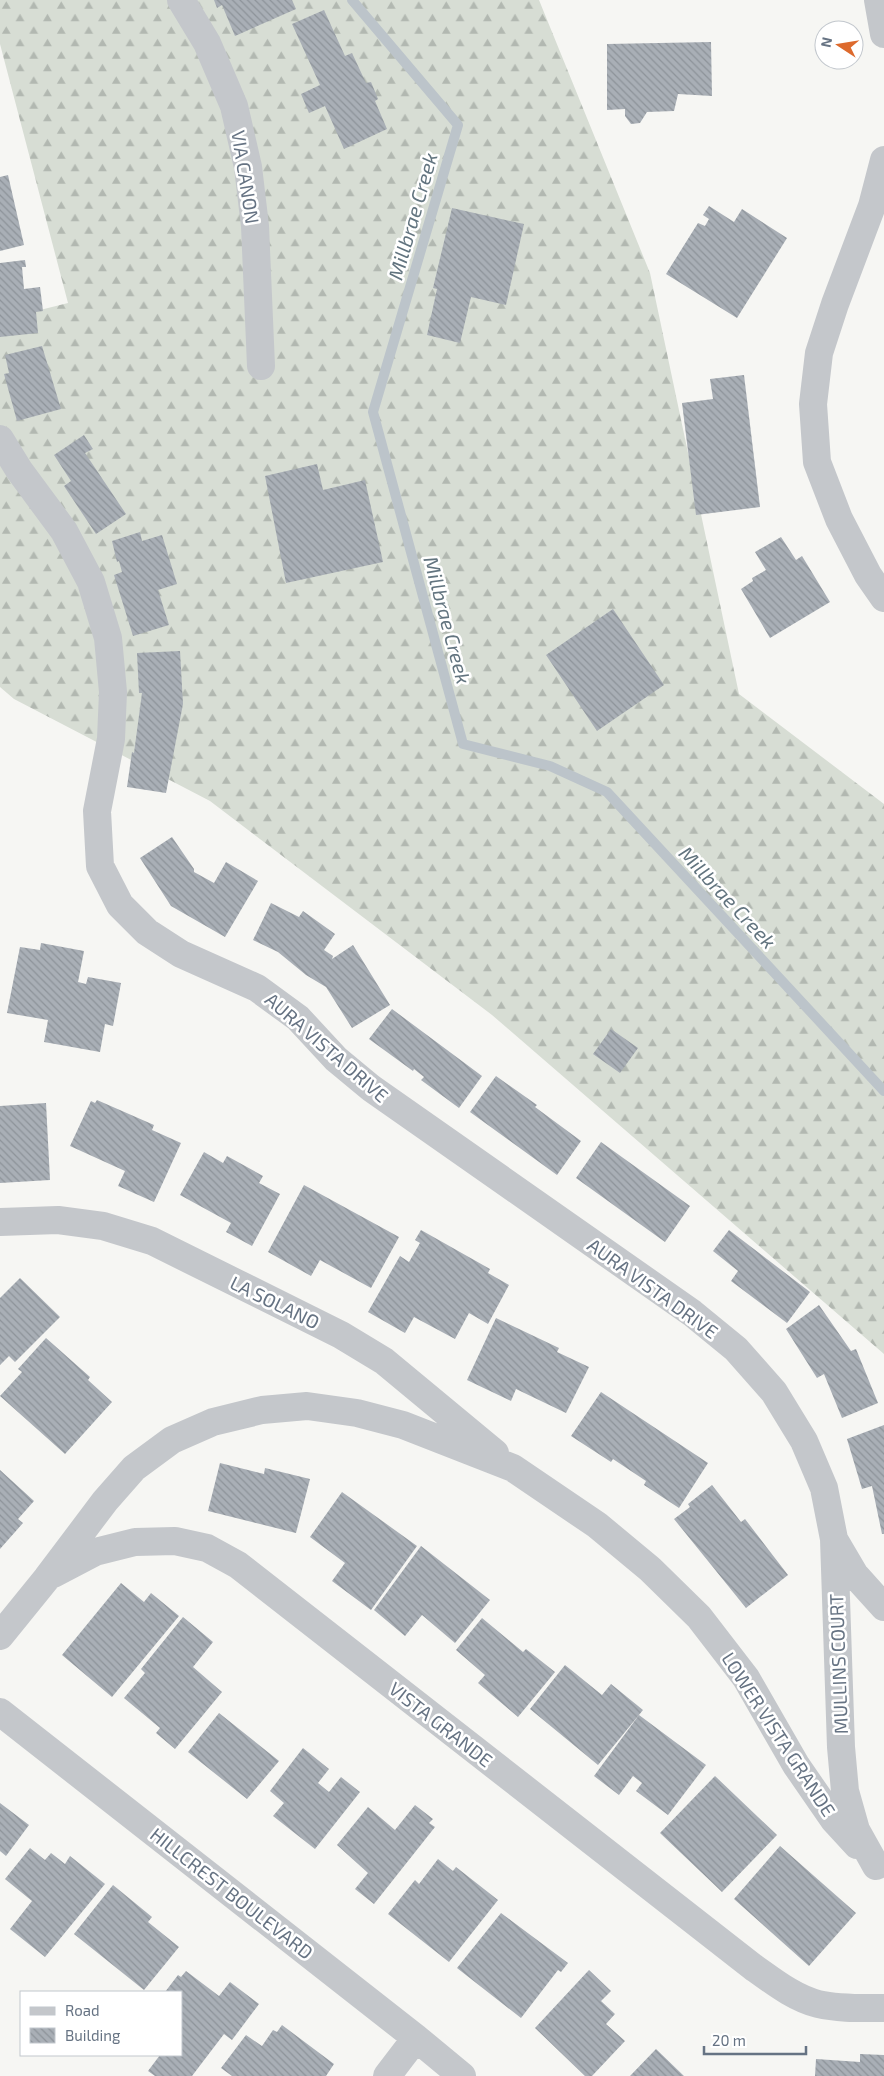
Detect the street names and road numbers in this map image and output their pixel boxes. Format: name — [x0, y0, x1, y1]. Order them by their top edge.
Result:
street label: VIA CANON — [227, 129, 265, 225]
street label: AURA VISTA DRIVE — [261, 987, 393, 1107]
street label: AURA VISTA DRIVE — [583, 1233, 723, 1343]
street label: LA SOLANO — [227, 1271, 323, 1333]
street label: MULLINS COURT — [824, 1593, 852, 1735]
street label: LOWER VISTA GRANDE — [717, 1648, 841, 1820]
street label: VISTA GRANDE — [385, 1676, 497, 1772]
street label: HILLCREST BOULEVARD — [146, 1822, 318, 1964]

